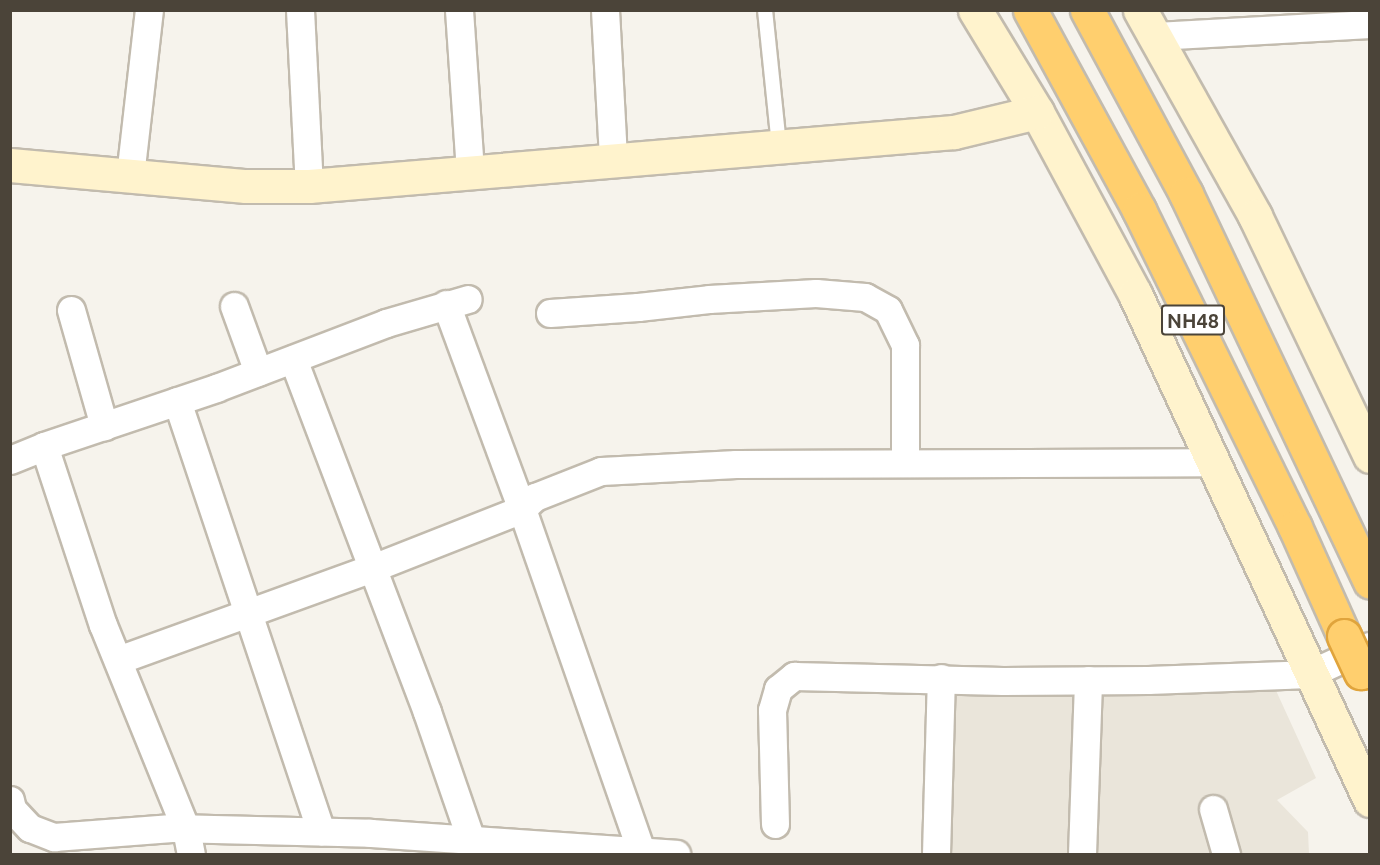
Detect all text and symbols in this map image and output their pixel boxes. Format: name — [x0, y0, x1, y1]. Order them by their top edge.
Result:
road number: NH48 — [1160, 303, 1226, 337]

